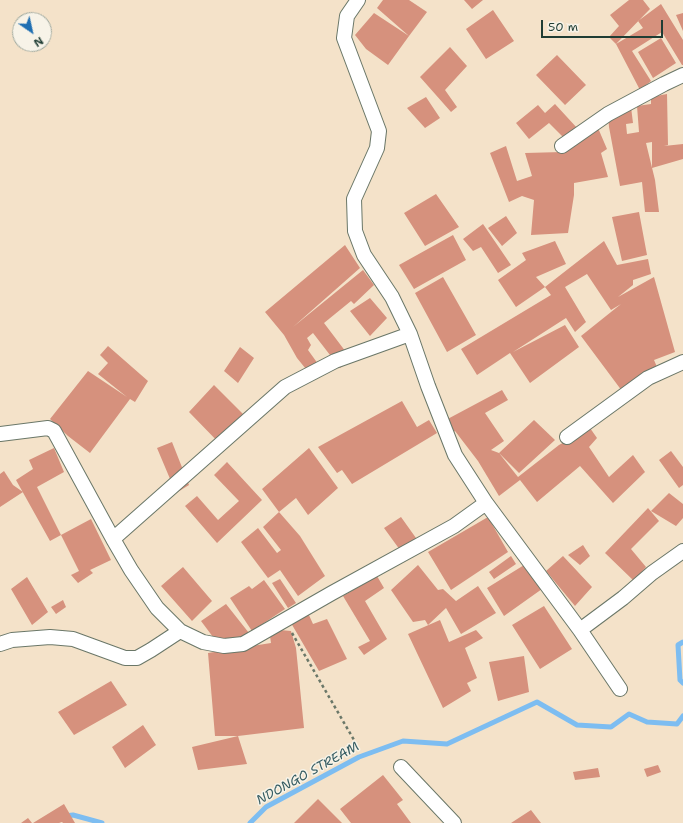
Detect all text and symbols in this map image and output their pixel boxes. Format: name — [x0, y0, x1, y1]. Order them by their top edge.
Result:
north arrow — [12, 12, 52, 52]
scale bar — [543, 12, 665, 38]
text: 50 m — [548, 19, 578, 35]
text: N — [31, 33, 46, 50]
water label: NDONGO STREAM — [254, 739, 362, 809]

